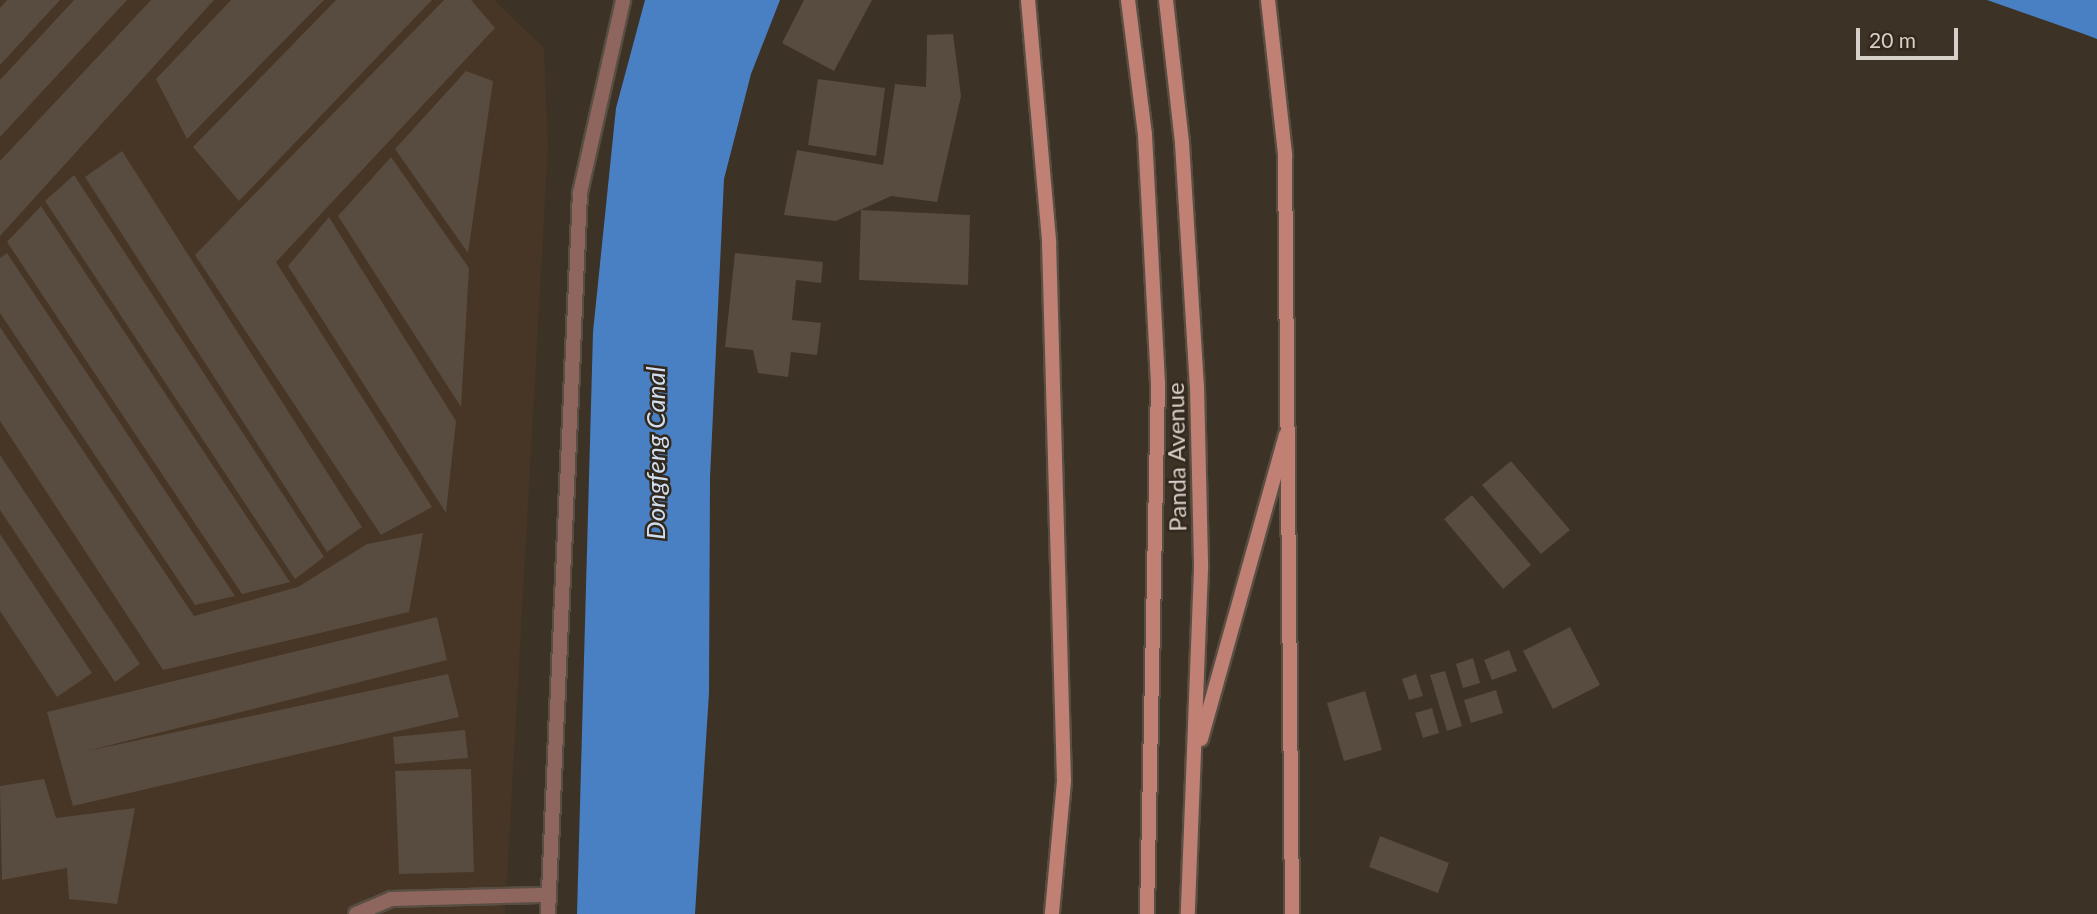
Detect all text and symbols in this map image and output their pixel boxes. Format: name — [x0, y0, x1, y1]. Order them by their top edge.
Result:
scale bar — [1859, 14, 1960, 58]
text: 20 m — [1869, 27, 1916, 52]
water label: Dongfeng Canal — [640, 366, 672, 540]
street label: Panda Avenue — [1160, 382, 1192, 532]

